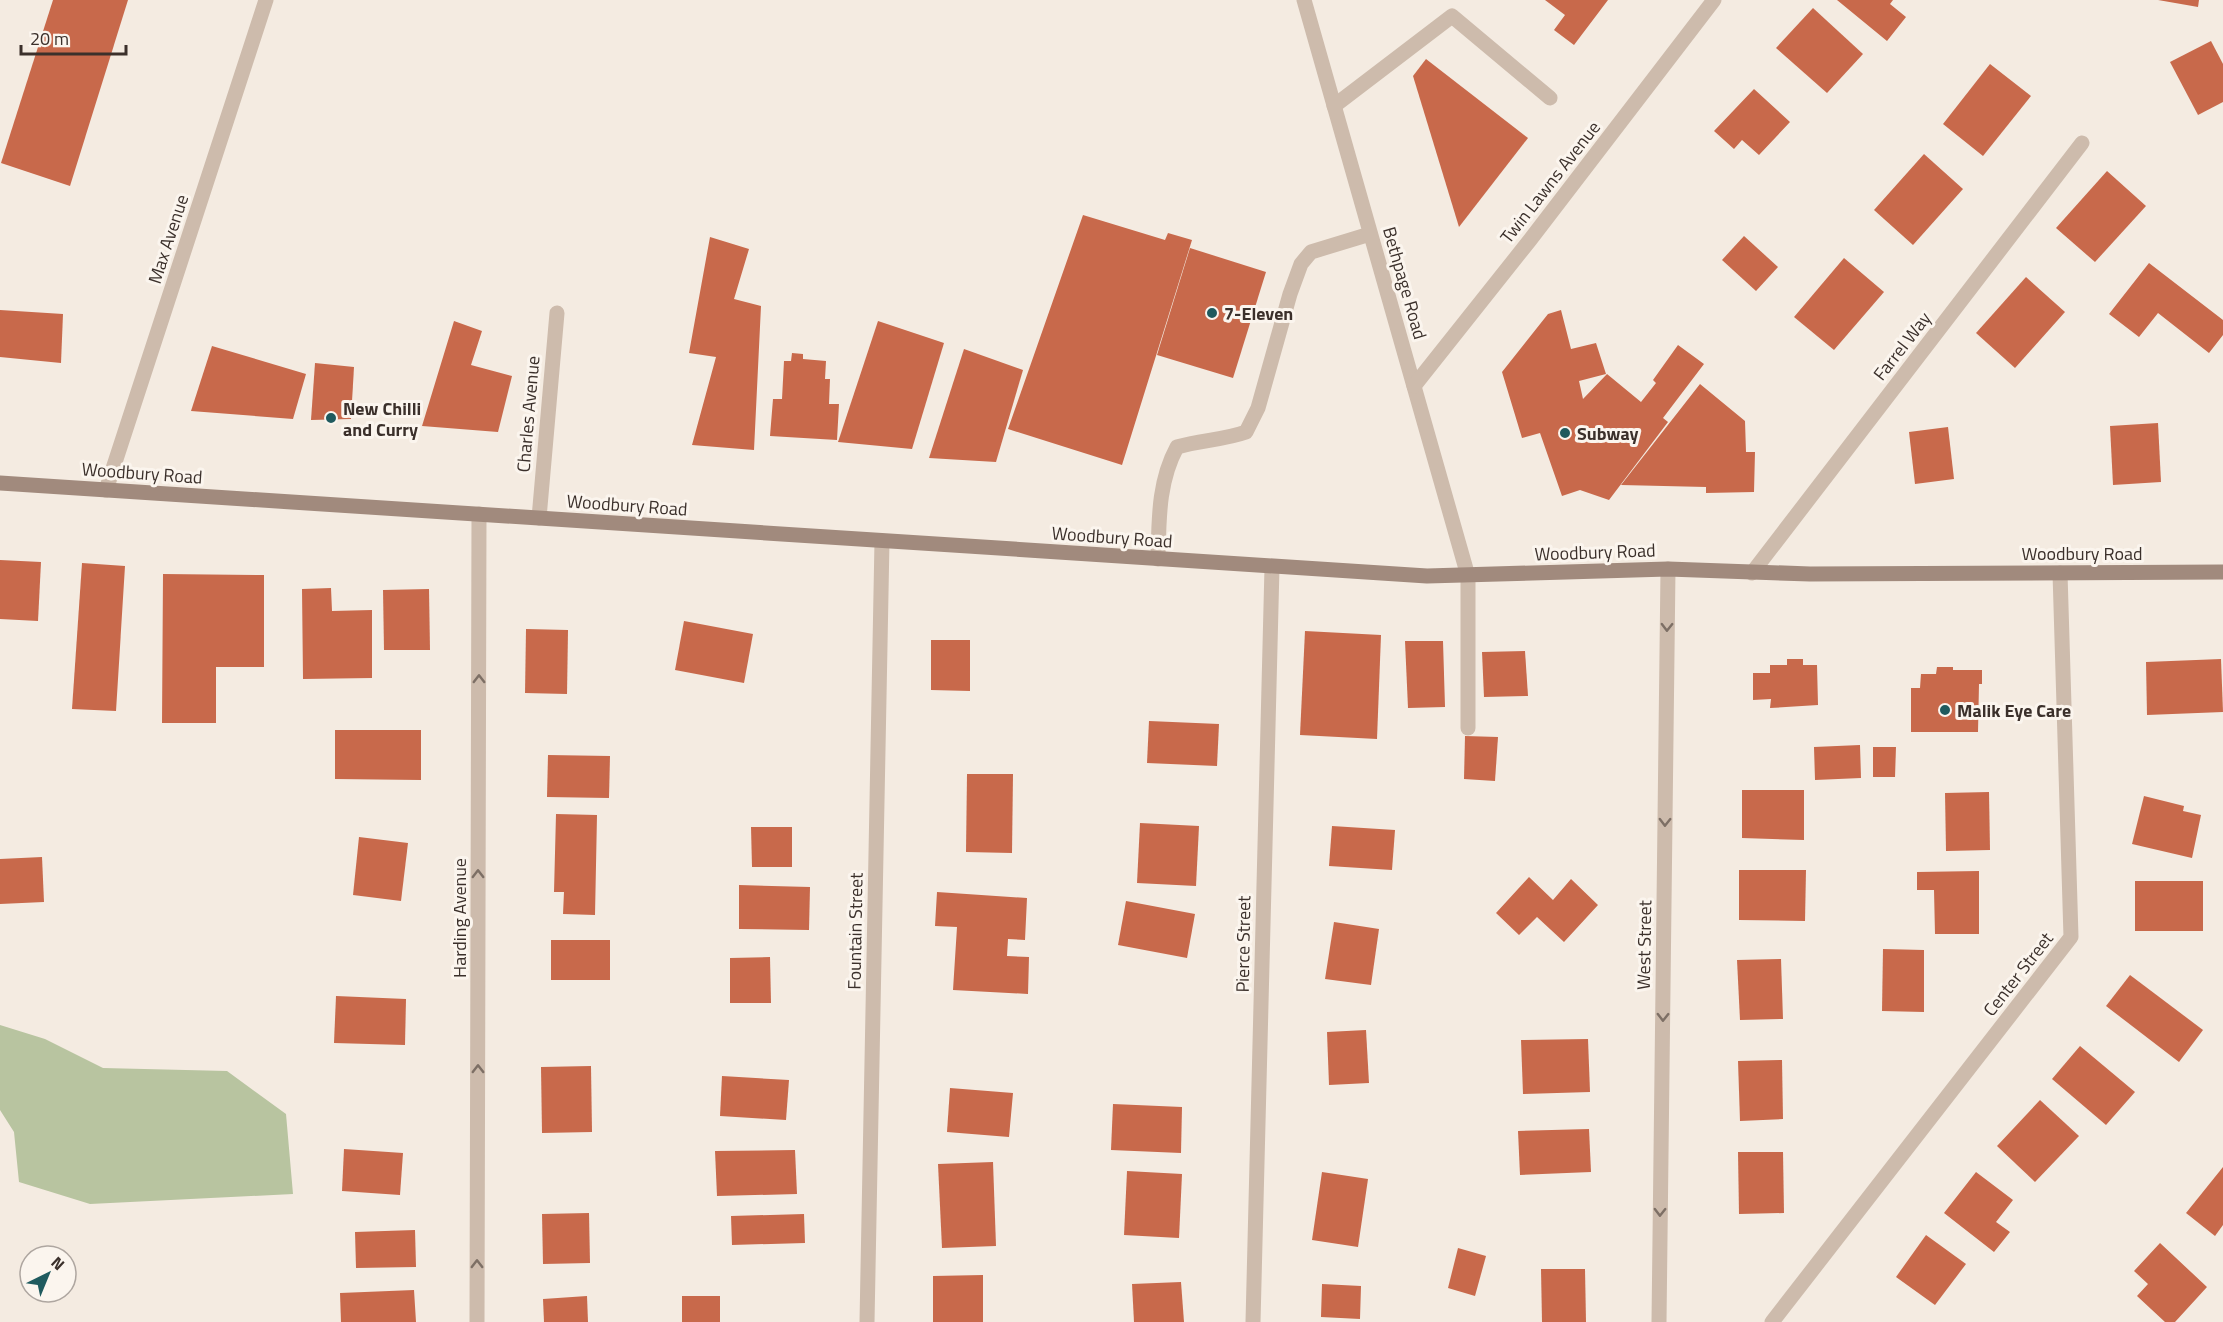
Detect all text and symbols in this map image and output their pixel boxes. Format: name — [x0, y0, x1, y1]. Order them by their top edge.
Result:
scale bar — [21, 18, 126, 56]
text: 20 m — [30, 25, 69, 52]
street label: Twin Lawns Avenue — [1493, 115, 1607, 249]
street label: Max Avenue — [141, 191, 195, 287]
street label: Bethpage Road — [1376, 224, 1434, 342]
place label: 7-Eleven — [1224, 300, 1293, 327]
marker: 7-Eleven — [1205, 306, 1219, 320]
street label: Farrel Way — [1867, 306, 1938, 386]
street label: Charles Avenue — [509, 355, 547, 473]
place label: New Chilli and Curry — [343, 395, 421, 443]
marker: New Chilli and Curry — [324, 411, 338, 425]
place label: Subway — [1577, 420, 1639, 447]
marker: Subway — [1558, 426, 1572, 440]
street label: Woodbury Road — [81, 455, 203, 491]
street label: Woodbury Road — [566, 487, 688, 523]
street label: Woodbury Road — [1051, 519, 1173, 555]
street label: Woodbury Road — [1534, 536, 1656, 568]
street label: Woodbury Road — [2022, 540, 2143, 567]
one-way arrow — [1661, 623, 1673, 632]
one-way arrow — [473, 674, 485, 683]
place label: Malik Eye Care — [1957, 697, 2071, 724]
marker: Malik Eye Care — [1938, 703, 1952, 717]
one-way arrow — [1659, 818, 1671, 827]
street label: Harding Avenue — [446, 858, 473, 978]
one-way arrow — [472, 869, 484, 878]
street label: Fountain Street — [840, 872, 870, 990]
street label: Pierce Street — [1229, 895, 1257, 993]
street label: West Street — [1630, 899, 1658, 990]
street label: Center Street — [1976, 926, 2060, 1022]
one-way arrow — [1656, 1013, 1669, 1022]
one-way arrow — [472, 1064, 484, 1073]
one-way arrow — [1654, 1208, 1666, 1217]
north arrow — [18, 1244, 78, 1304]
text: N — [46, 1250, 70, 1276]
one-way arrow — [471, 1259, 483, 1268]

